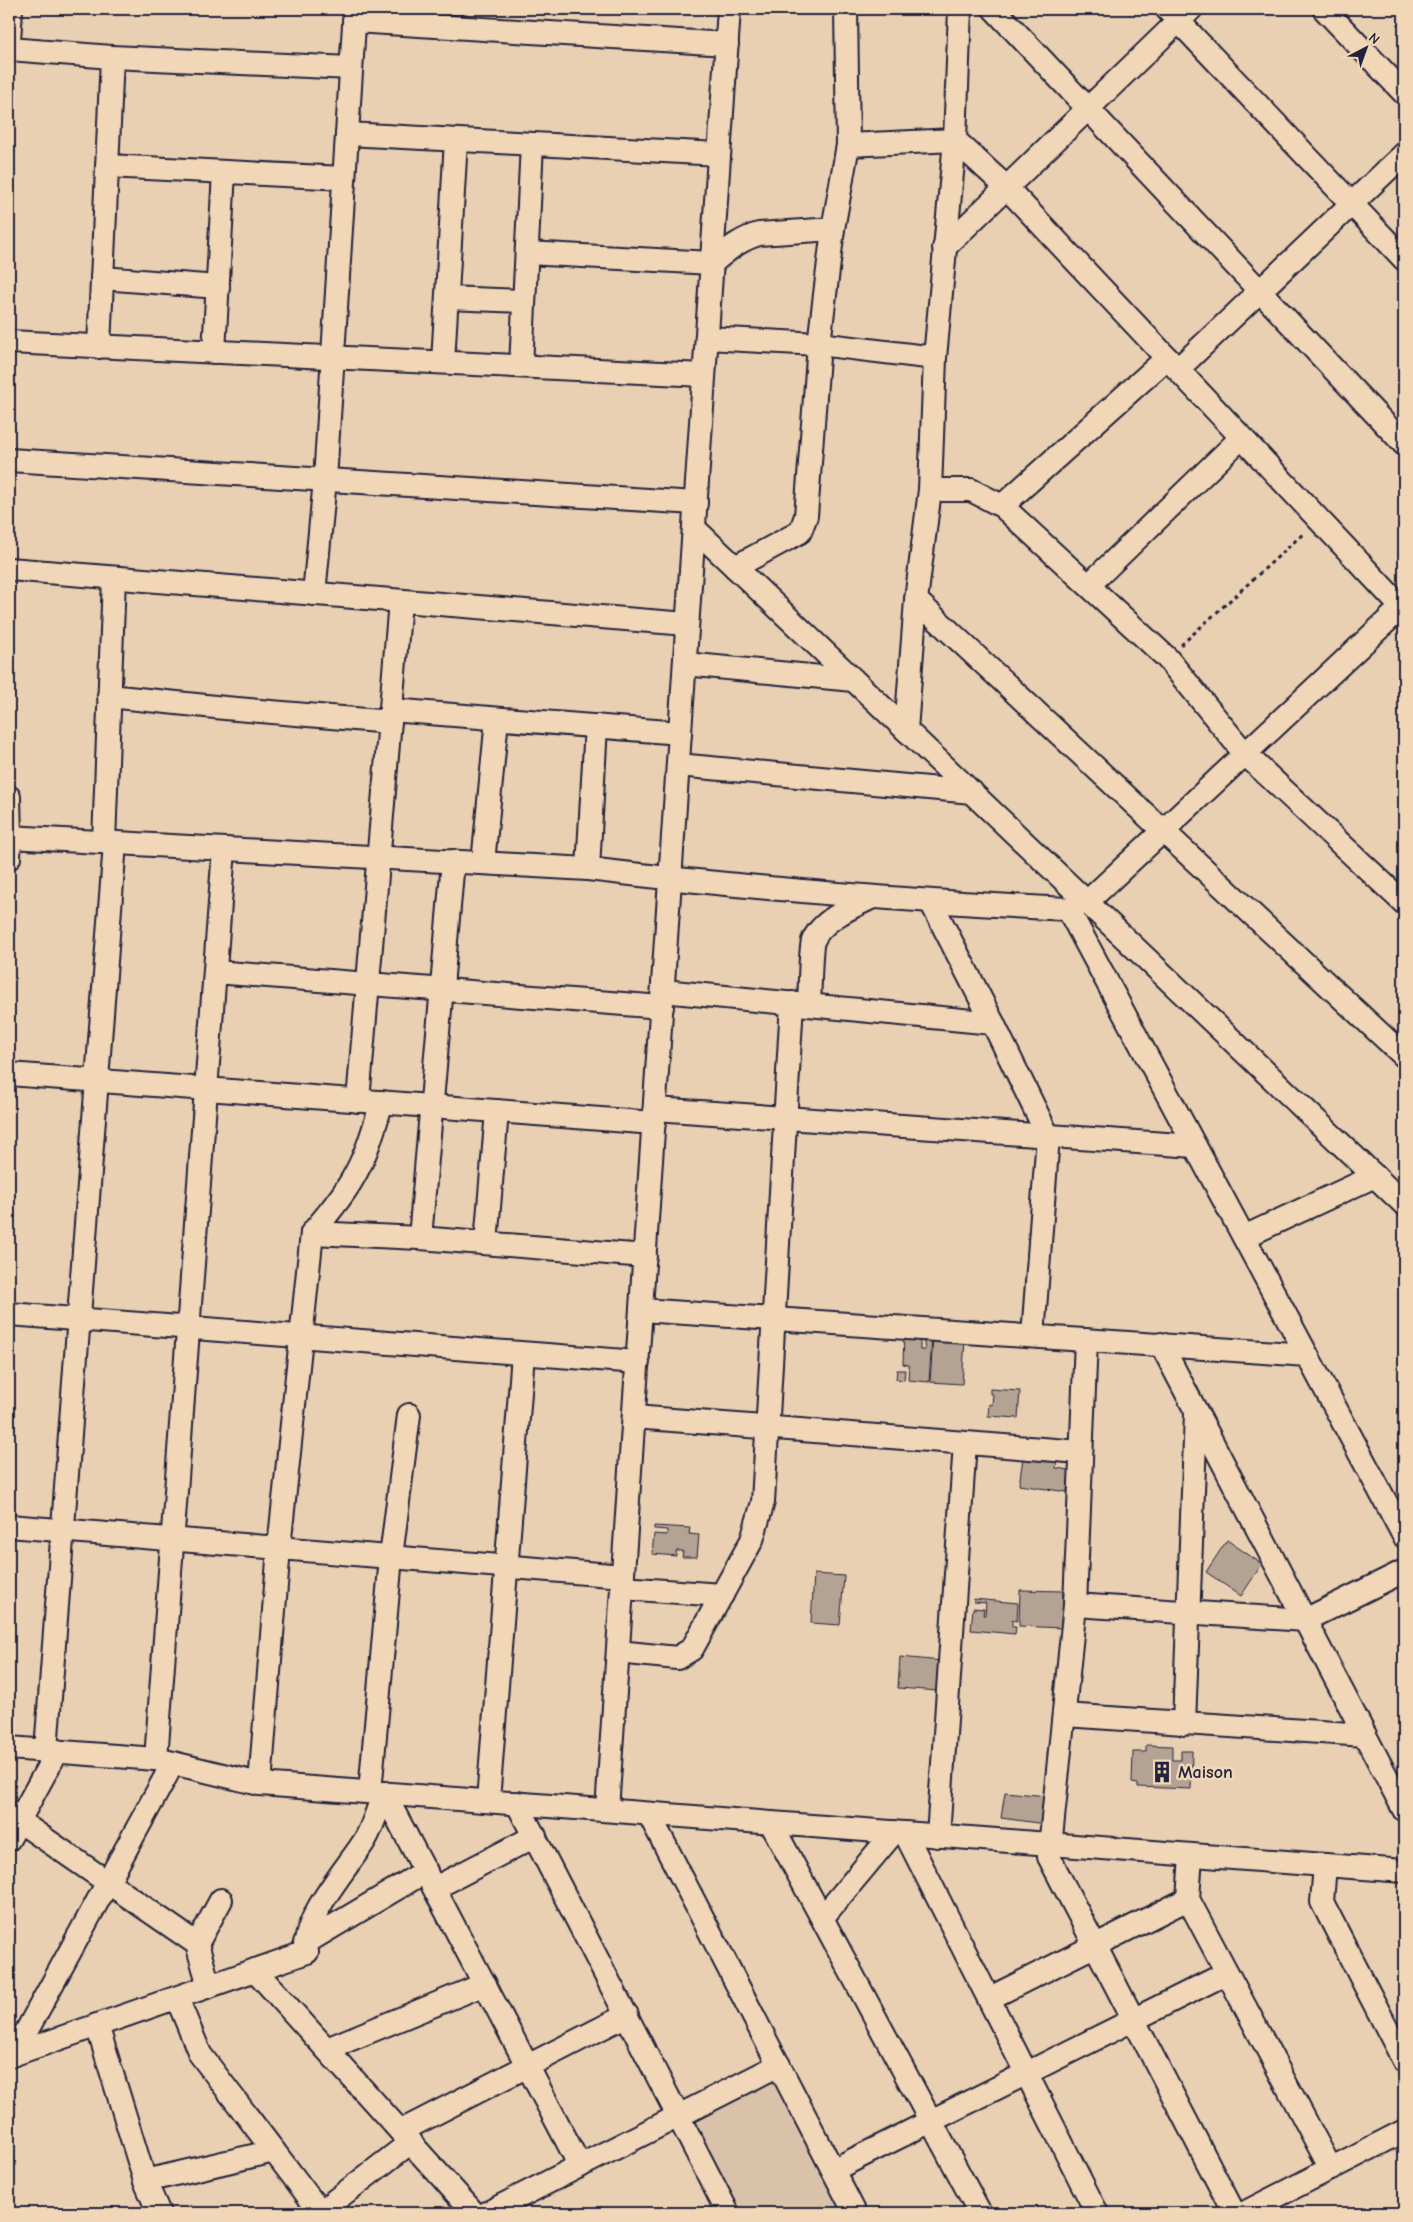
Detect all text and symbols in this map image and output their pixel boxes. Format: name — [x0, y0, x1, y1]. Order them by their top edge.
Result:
north arrow — [1340, 22, 1390, 72]
text: N — [1365, 29, 1383, 48]
building icon: Maison — [1149, 1759, 1175, 1785]
place label: Maison — [1178, 1762, 1233, 1783]

